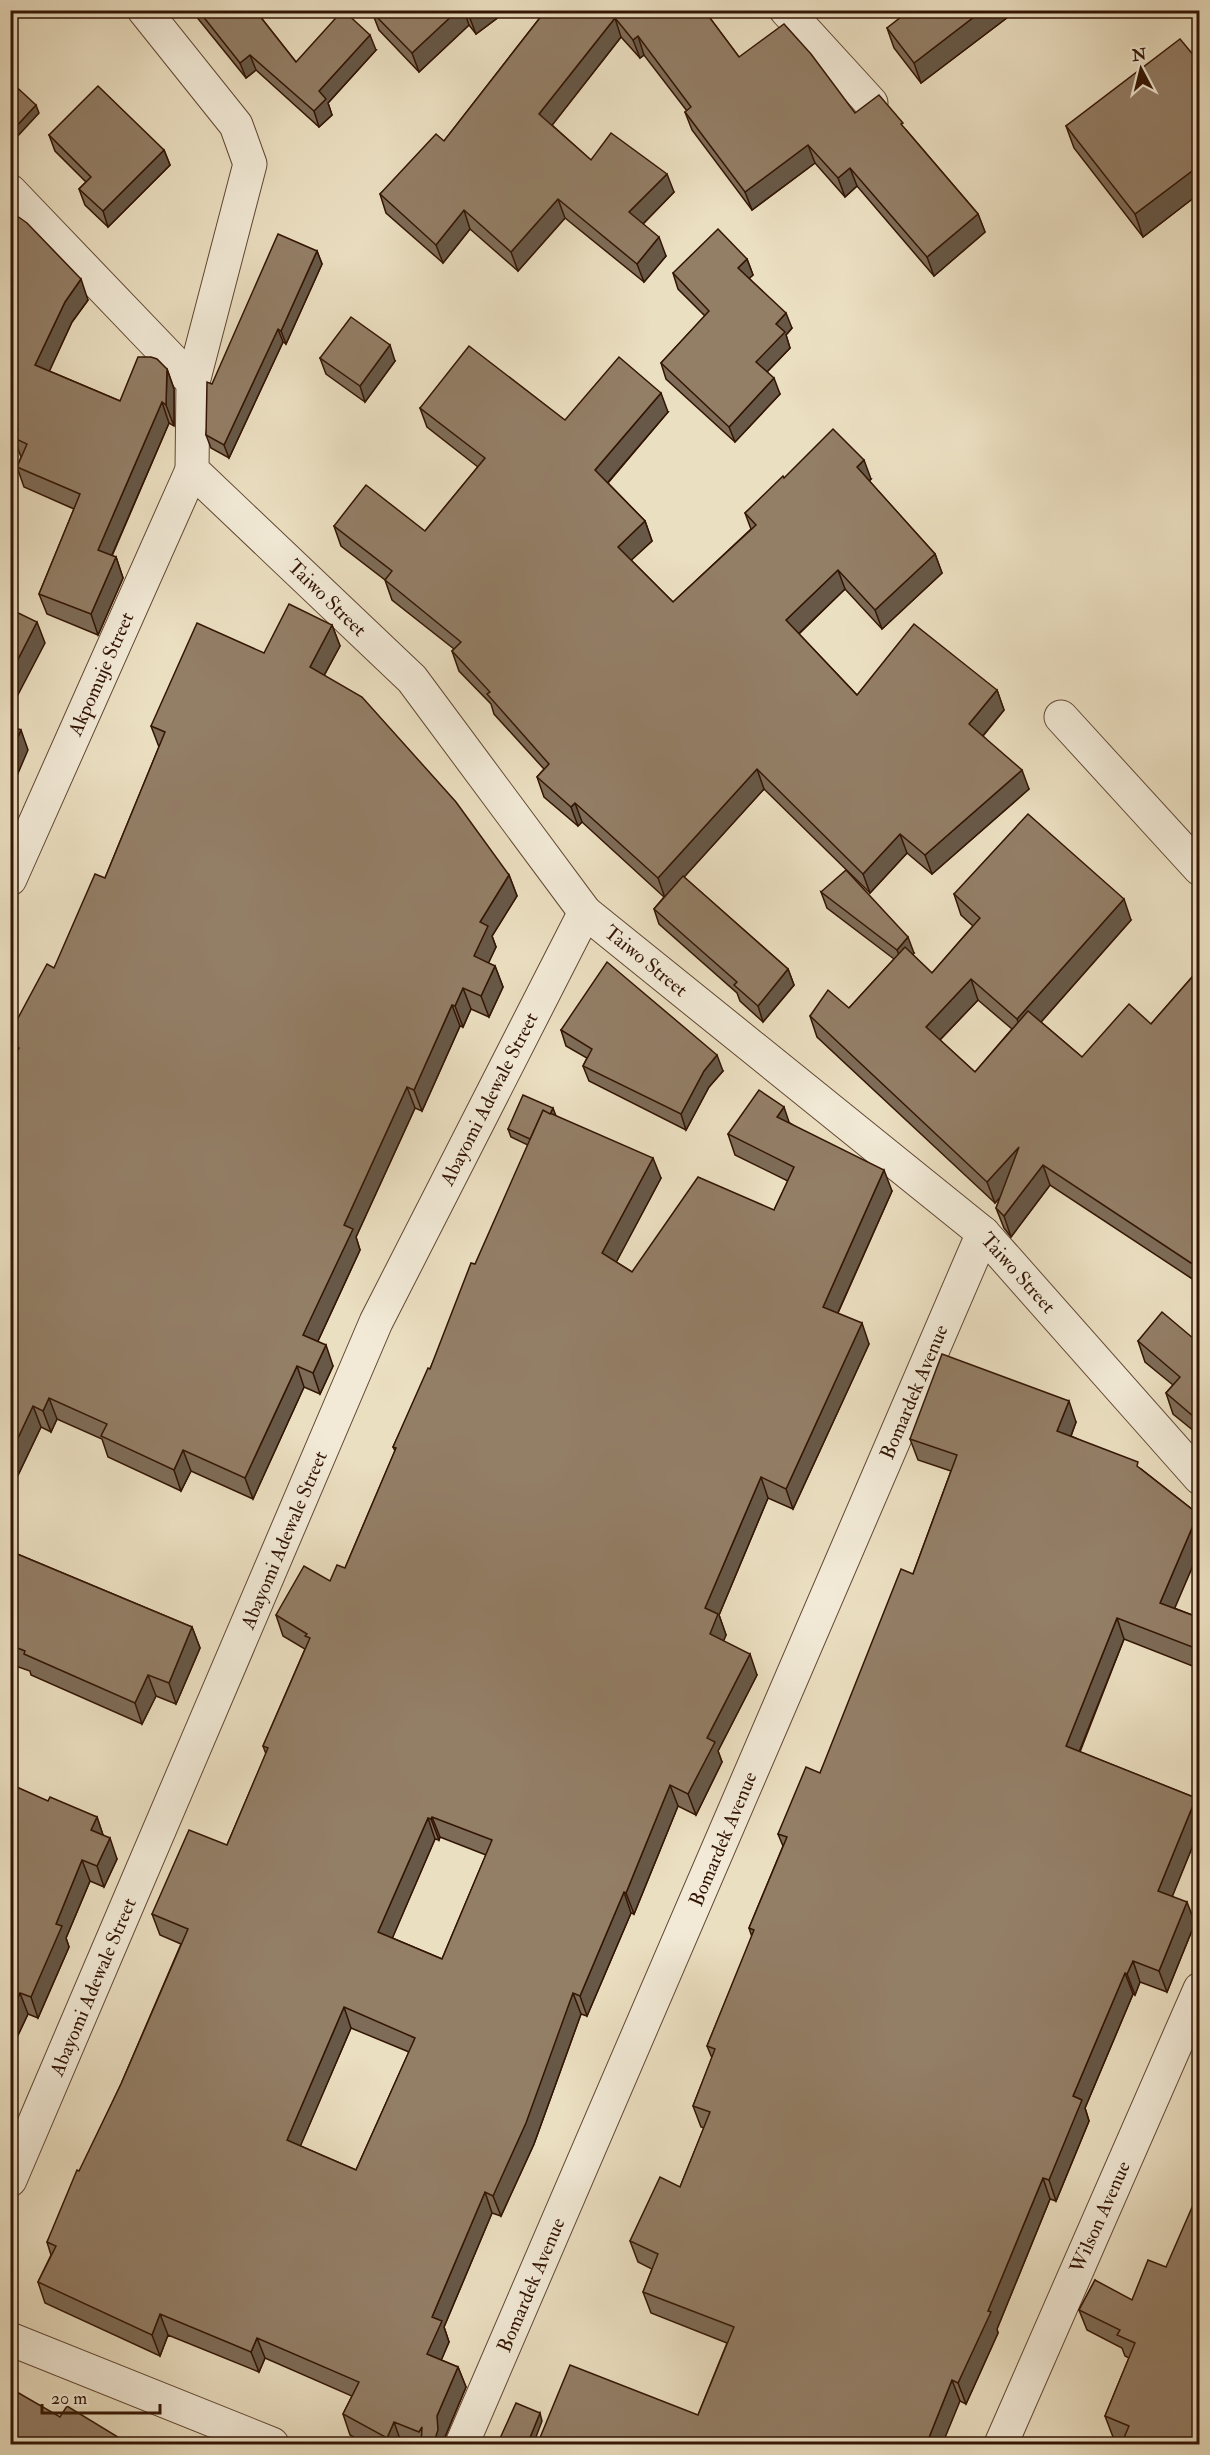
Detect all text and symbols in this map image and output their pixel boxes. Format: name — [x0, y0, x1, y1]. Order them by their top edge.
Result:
north arrow — [1111, 39, 1171, 99]
text: N — [1130, 44, 1148, 66]
street label: Taiwo Street — [282, 554, 372, 642]
street label: Akpomuje Street — [62, 608, 141, 741]
street label: Taiwo Street — [599, 920, 693, 1003]
street label: Abayomi Adewale Street — [434, 1008, 544, 1191]
street label: Taiwo Street — [975, 1227, 1061, 1319]
street label: Bomardek Avenue — [874, 1321, 954, 1463]
street label: Abayomi Adewale Street — [235, 1447, 333, 1634]
street label: Bomardek Avenue — [683, 1768, 763, 1910]
street label: Abayomi Adewale Street — [44, 1894, 142, 2081]
street label: Wilson Avenue — [1064, 2157, 1136, 2278]
street label: Bomardek Avenue — [491, 2214, 571, 2356]
scale bar — [42, 2377, 160, 2415]
text: 20 m — [51, 2387, 87, 2410]

